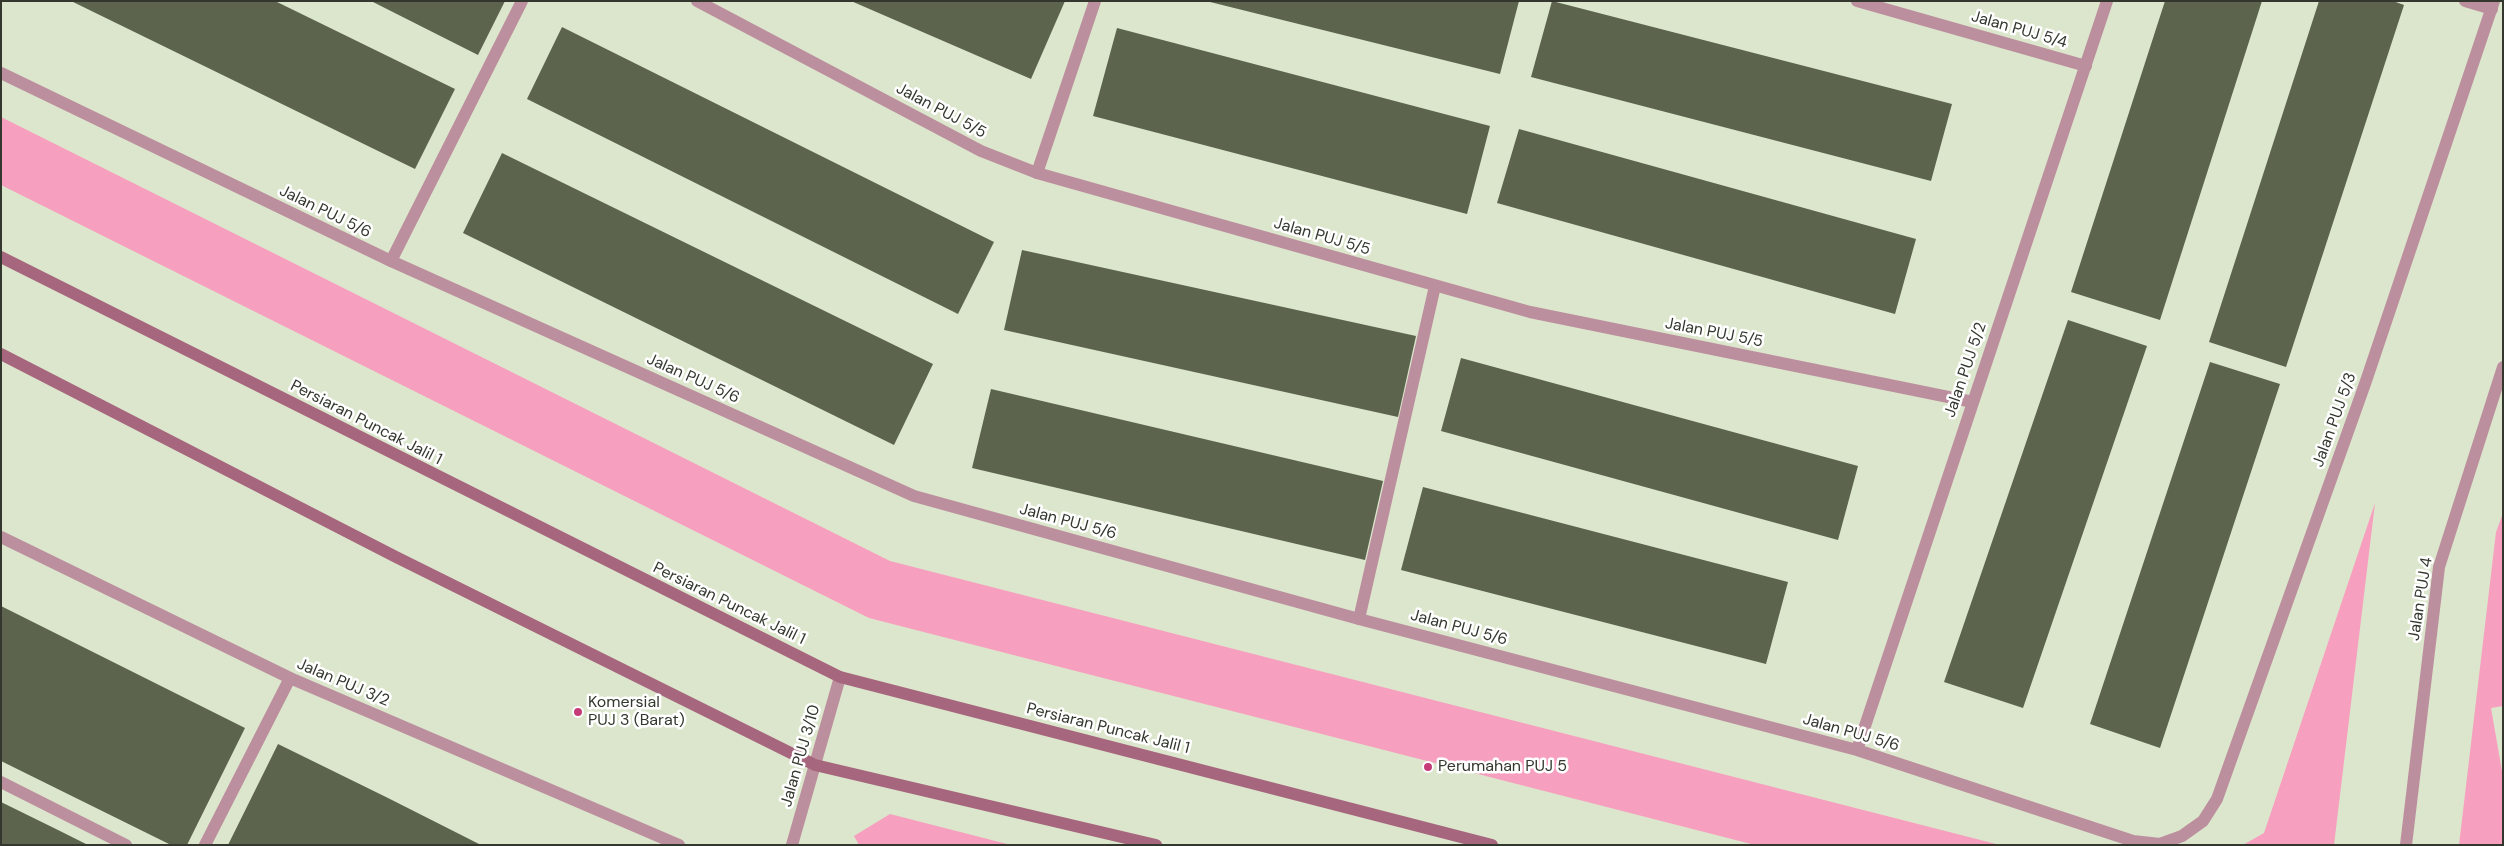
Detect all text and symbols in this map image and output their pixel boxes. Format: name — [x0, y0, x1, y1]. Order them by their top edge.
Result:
street label: Jalan PUJ 5/4 — [1969, 7, 2069, 53]
street label: Jalan PUJ 5/5 — [893, 79, 989, 143]
street label: Jalan PUJ 5/6 — [276, 182, 374, 242]
street label: Jalan PUJ 5/5 — [1272, 214, 1372, 260]
street label: Jalan PUJ 5/5 — [1663, 314, 1765, 352]
street label: Jalan PUJ 5/2 — [1941, 320, 1991, 420]
street label: Jalan PUJ 5/6 — [644, 350, 742, 408]
street label: Jalan PUJ 5/3 — [2309, 370, 2361, 470]
street label: Persiaran Puncak Jalil 1 — [287, 376, 445, 470]
street label: Jalan PUJ 5/6 — [1017, 500, 1119, 544]
street label: Jalan PUJ 4 — [2405, 556, 2437, 642]
street label: Persiaran Puncak Jalil 1 — [650, 559, 808, 649]
street label: Jalan PUJ 5/6 — [1408, 606, 1510, 650]
street label: Jalan PUJ 3/2 — [294, 655, 392, 711]
place label: Komersial PUJ 3 (Barat) — [588, 693, 685, 731]
street label: Persiaran Puncak Jalil 1 — [1025, 699, 1191, 759]
street label: Jalan PUJ 3/10 — [777, 703, 825, 809]
marker: Komersial PUJ 3 (Barat) — [572, 706, 584, 718]
street label: Jalan PUJ 5/6 — [1800, 710, 1902, 756]
place label: Perumahan PUJ 5 — [1438, 757, 1567, 777]
marker: Perumahan PUJ 5 — [1422, 761, 1434, 773]

